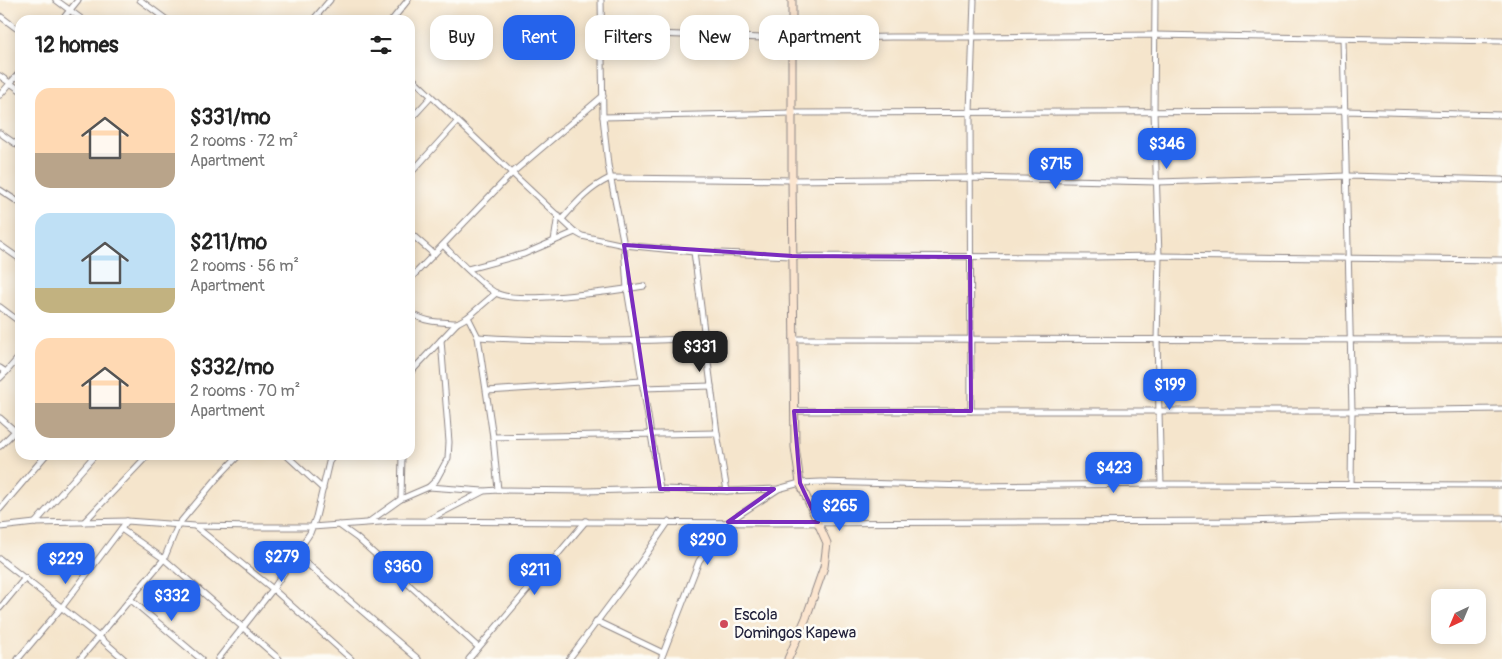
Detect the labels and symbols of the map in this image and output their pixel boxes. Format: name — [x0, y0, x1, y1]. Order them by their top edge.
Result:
pin: $346 — [1137, 128, 1197, 170]
pin: $715 — [1026, 148, 1086, 190]
pin: $331 — [670, 330, 730, 373]
pin: $199 — [1140, 368, 1200, 411]
pin: $423 — [1084, 452, 1144, 494]
pin: $265 — [810, 490, 870, 532]
pin: $290 — [678, 524, 738, 566]
pin: $279 — [252, 540, 312, 583]
pin: $229 — [36, 542, 96, 585]
pin: $360 — [373, 550, 433, 593]
pin: $211 — [505, 554, 565, 596]
pin: $332 — [142, 580, 202, 622]
north arrow — [1431, 589, 1486, 644]
place label: Escola Domingos Kapewa — [734, 605, 856, 643]
marker: Escola Domingos Kapewa — [718, 618, 730, 630]

